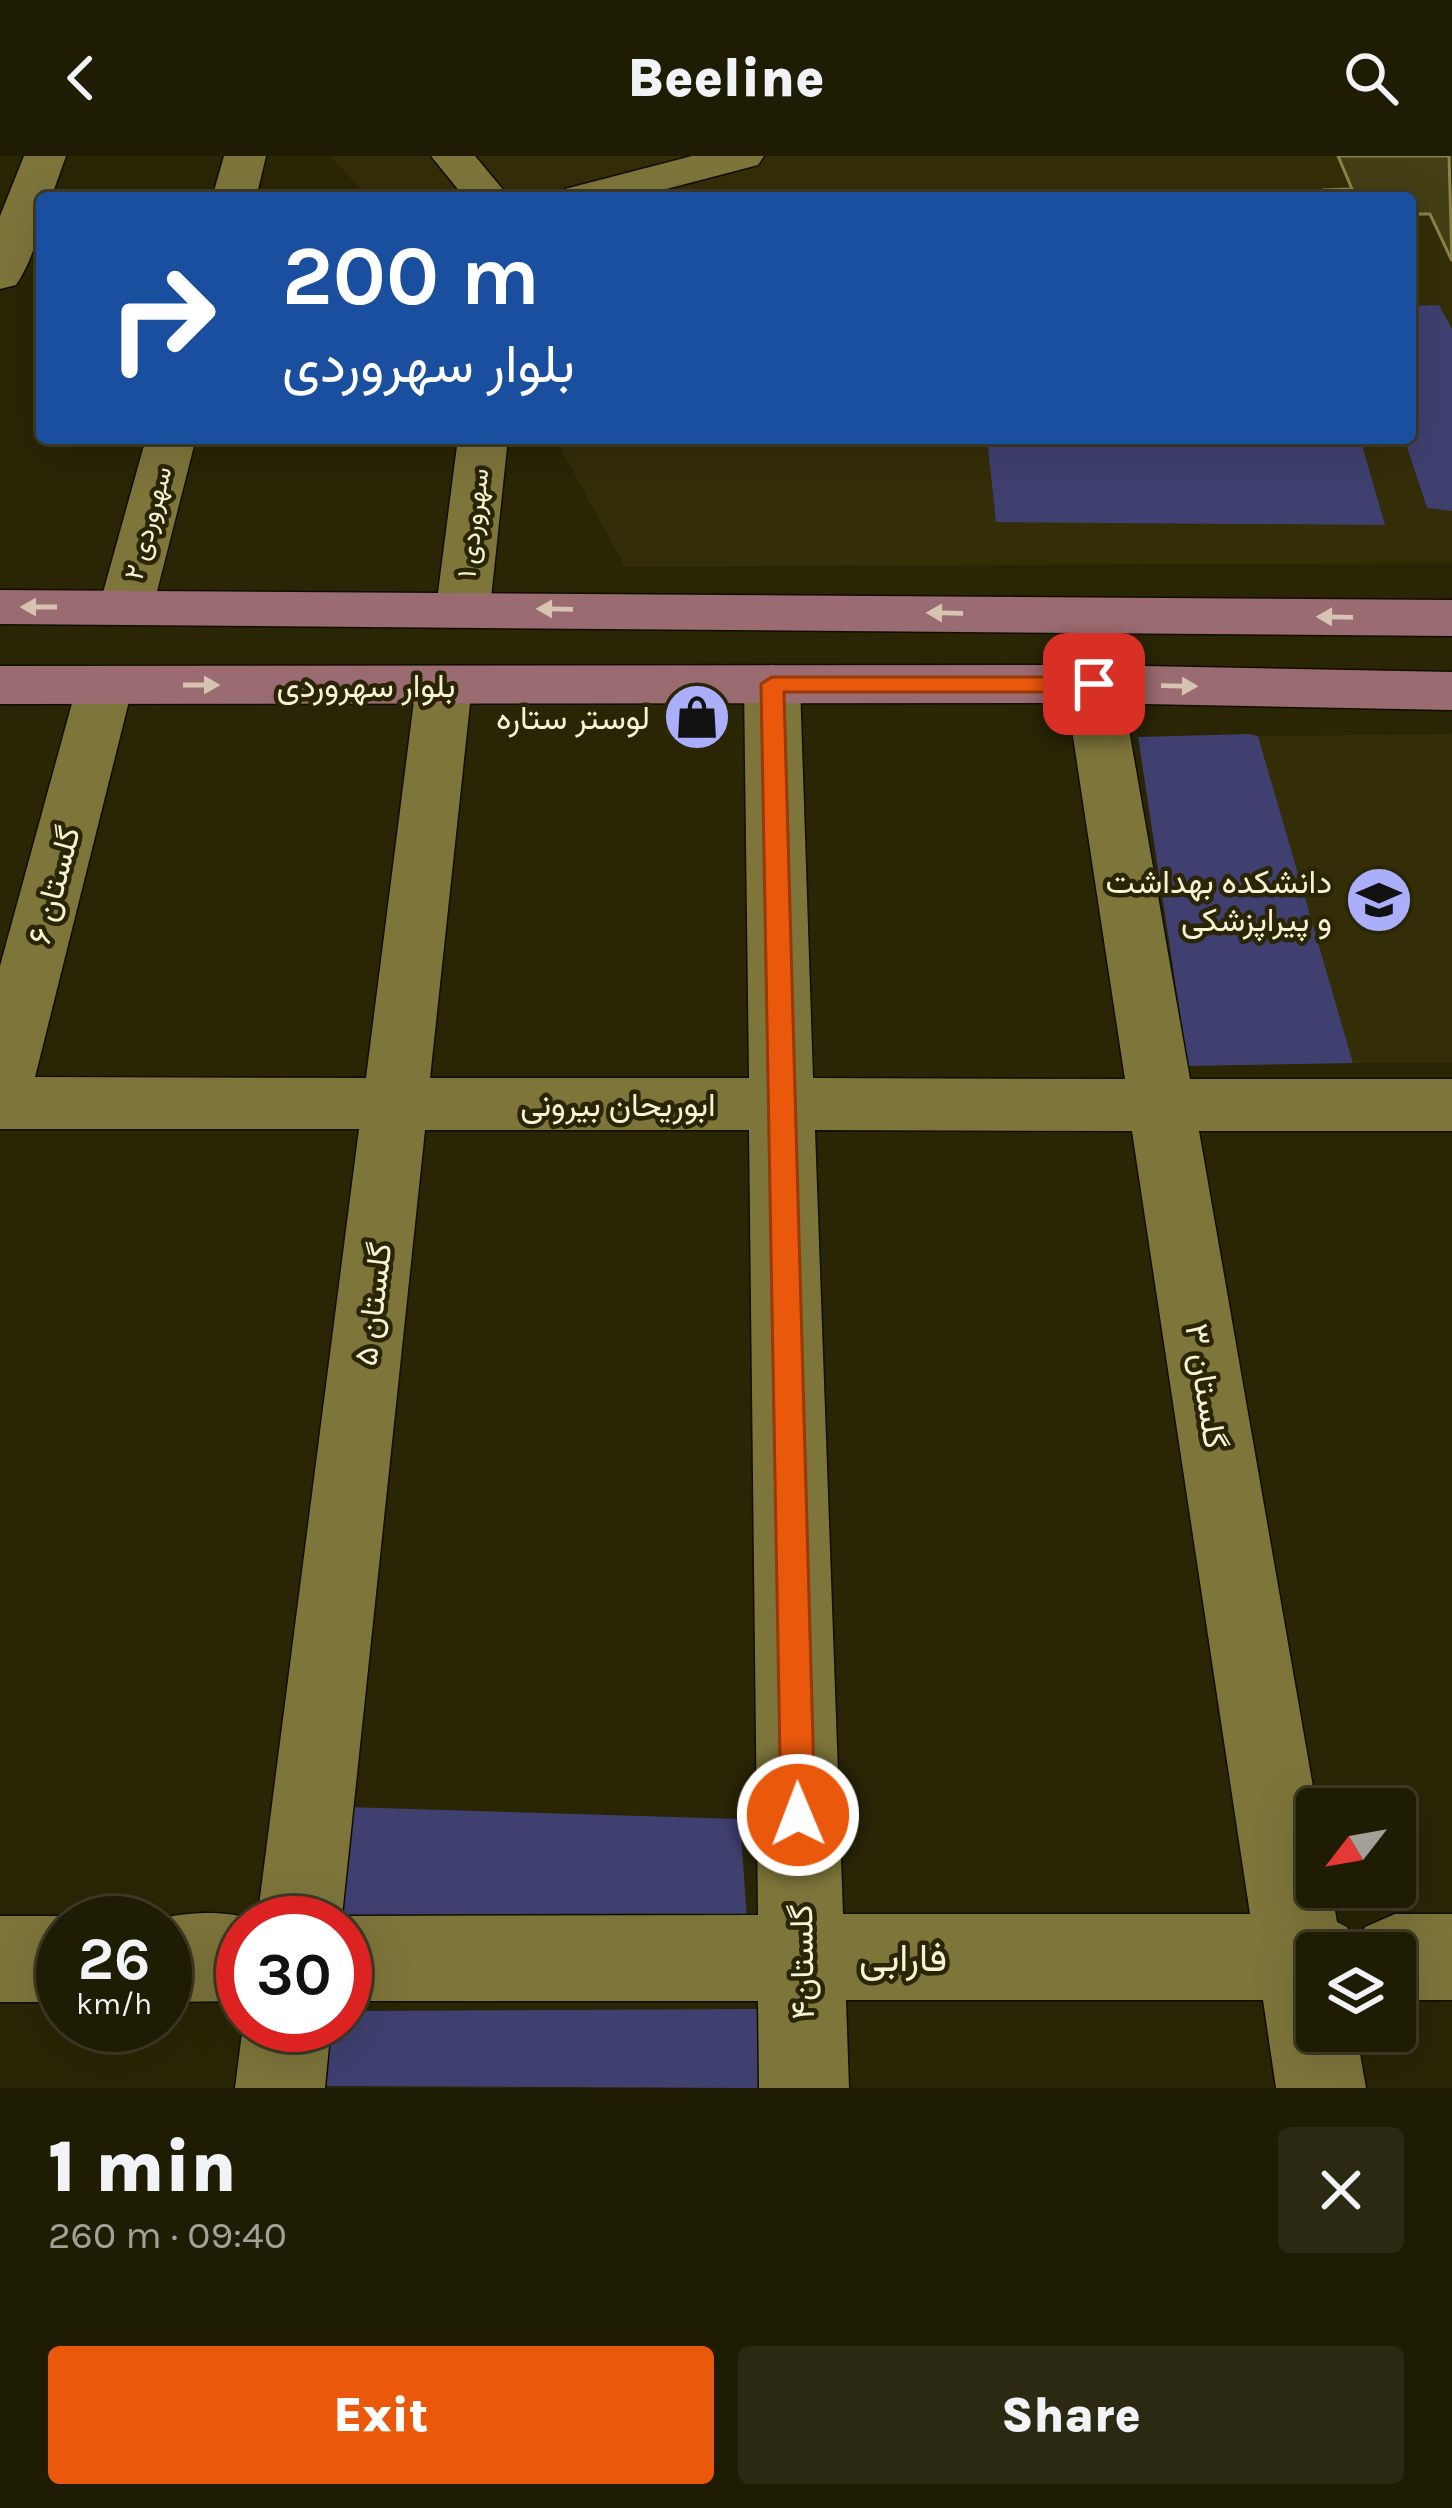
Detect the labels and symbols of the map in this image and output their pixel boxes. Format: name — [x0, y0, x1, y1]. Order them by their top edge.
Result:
street label: سهروردی ۲ — [117, 463, 179, 584]
street label: سهروردی ۱ — [450, 466, 497, 580]
one-way arrow — [19, 597, 57, 617]
one-way arrow — [535, 599, 573, 619]
one-way arrow — [925, 603, 963, 623]
one-way arrow — [1315, 607, 1353, 627]
pin — [1043, 633, 1145, 735]
street label: بلوار سهروردی — [277, 667, 455, 706]
one-way arrow — [183, 675, 221, 695]
one-way arrow — [1161, 676, 1199, 696]
shop icon: لوستر ستاره — [662, 682, 732, 752]
place label: لوستر ستاره — [496, 699, 650, 738]
street label: گلستان ۶ — [20, 822, 88, 948]
place label: دانشکده بهداشت و پیراپزشکی — [1106, 863, 1332, 942]
school or university icon: دانشکده بهداشت و پیراپزشکی — [1344, 865, 1414, 935]
street label: ابوریحان بیرونی — [520, 1086, 716, 1125]
street label: گلستان ۵ — [347, 1240, 399, 1368]
street label: گلستان ۳ — [1177, 1321, 1235, 1451]
position arrow — [735, 1752, 861, 1878]
north arrow — [1296, 1788, 1416, 1908]
speed limit sign: 30 — [216, 1896, 372, 2052]
street label: گلستان۴ — [782, 1904, 822, 2020]
street label: فارابی — [859, 1935, 947, 1982]

